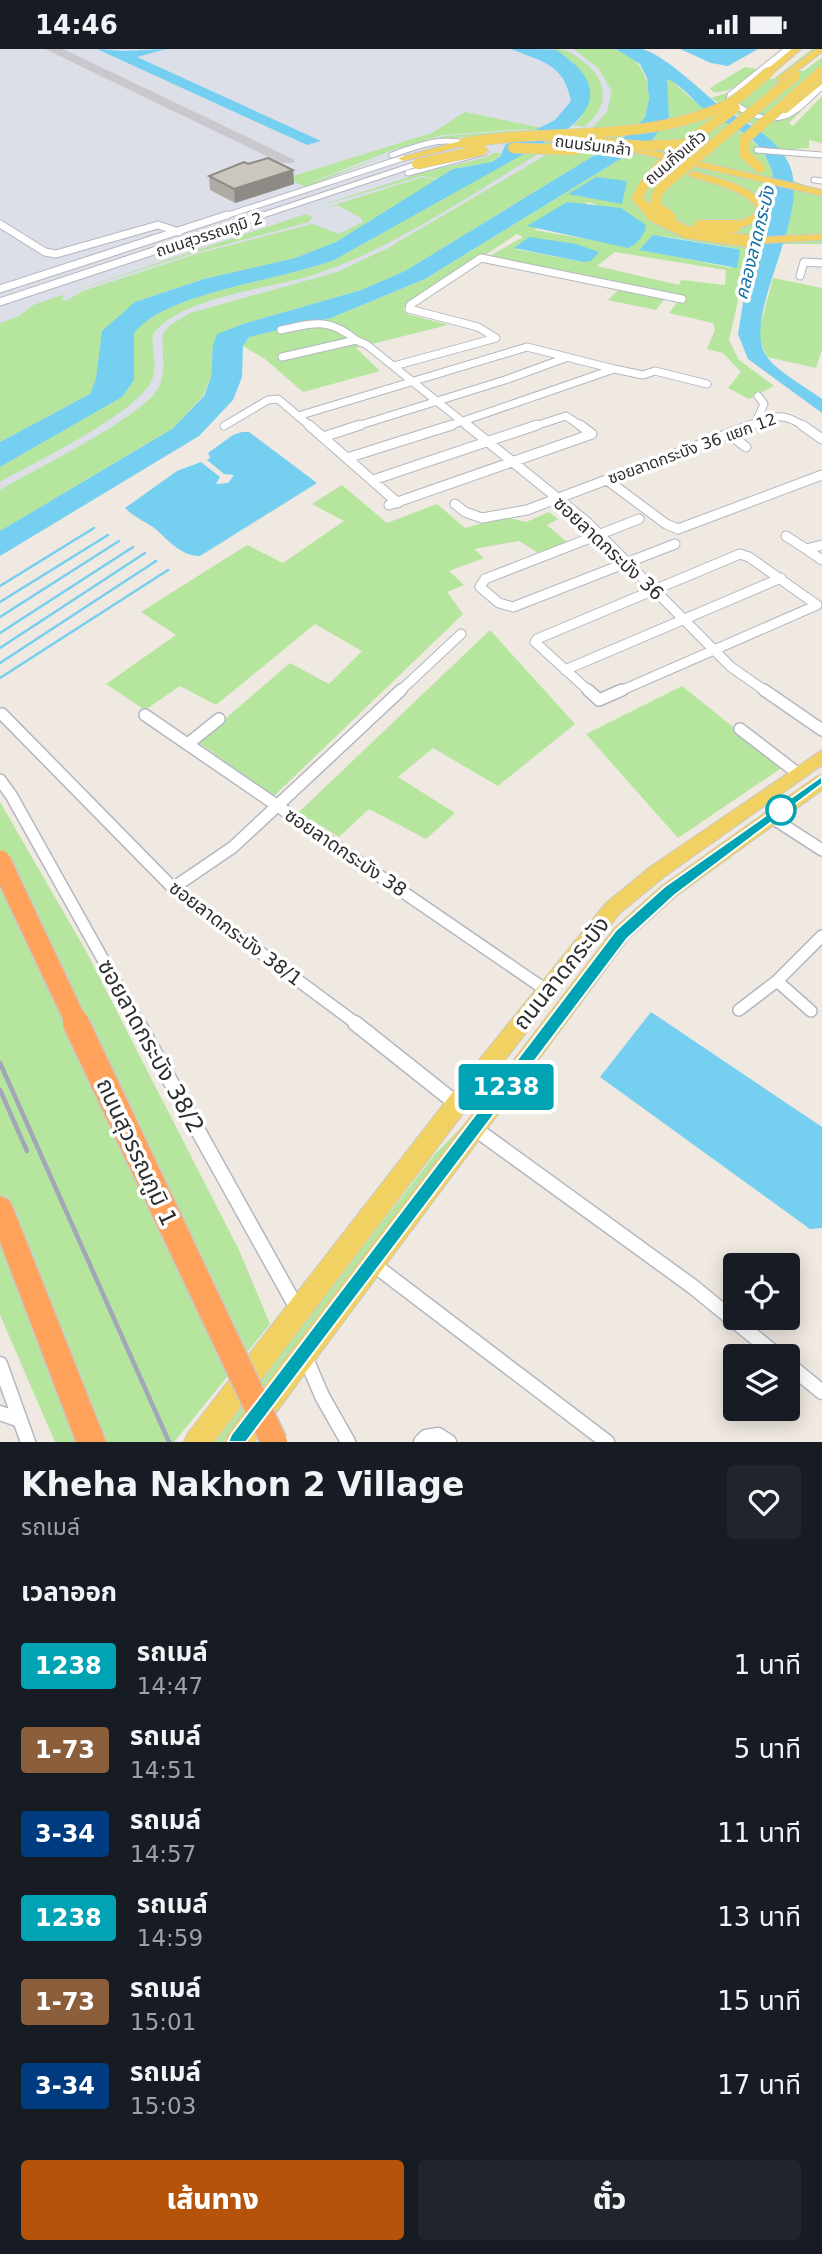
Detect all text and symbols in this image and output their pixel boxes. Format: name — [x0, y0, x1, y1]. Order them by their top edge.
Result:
text: 14:46 — [35, 10, 118, 40]
street label: ถนนกิ่งแก้ว — [640, 126, 710, 188]
street label: ถนนร่มเกล้า — [554, 131, 632, 160]
water label: คลองลาดกระบัง — [730, 183, 779, 302]
street label: ถนนสุวรรณภูมิ 2 — [153, 208, 265, 261]
street label: ซอยลาดกระบัง 36 แยก 12 — [605, 409, 779, 488]
street label: ซอยลาดกระบัง 36 — [550, 492, 668, 604]
unlabelled marker — [766, 795, 796, 825]
street label: ซอยลาดกระบัง 38 — [281, 803, 411, 901]
street label: ซอยลาดกระบัง 38/1 — [165, 876, 307, 990]
street label: ถนนลาดกระบัง — [508, 911, 614, 1035]
street label: ซอยลาดกระบัง 38/2 — [93, 955, 209, 1137]
line badge: 1238 — [457, 1064, 555, 1110]
text: 1238 — [473, 1073, 539, 1101]
street label: ถนนสุวรรณภูมิ 1 — [90, 1074, 183, 1231]
map controls — [723, 1253, 800, 1421]
button: locate — [723, 1253, 800, 1330]
button: layers — [723, 1344, 800, 1421]
text: Kheha Nakhon 2 Village — [21, 1465, 464, 1504]
button: heart — [727, 1465, 801, 1539]
text: รถเมล์ — [21, 1514, 80, 1540]
text: เวลาออก — [21, 1577, 117, 1607]
text: รถเมล์ — [137, 1637, 208, 1667]
text: 1 นาที — [734, 1650, 801, 1680]
text: 1238 — [35, 1652, 102, 1680]
text: 14:47 — [137, 1673, 203, 1699]
text: รถเมล์ — [130, 1721, 201, 1751]
text: 5 นาที — [734, 1734, 801, 1764]
text: 1-73 — [35, 1736, 95, 1764]
text: 14:51 — [130, 1757, 196, 1783]
text: รถเมล์ — [130, 1805, 201, 1835]
text: 11 นาที — [717, 1818, 801, 1848]
text: 3-34 — [35, 1820, 95, 1848]
text: 14:57 — [130, 1841, 196, 1867]
text: รถเมล์ — [137, 1889, 208, 1919]
text: 13 นาที — [717, 1902, 801, 1932]
text: 1238 — [35, 1904, 102, 1932]
text: 14:59 — [137, 1925, 203, 1951]
text: รถเมล์ — [130, 1973, 201, 2003]
text: 15 นาที — [717, 1986, 801, 2016]
text: 1-73 — [35, 1988, 95, 2016]
text: 15:01 — [130, 2009, 196, 2035]
text: รถเมล์ — [130, 2057, 201, 2087]
text: 17 นาที — [717, 2070, 801, 2100]
text: 3-34 — [35, 2072, 95, 2100]
text: 15:03 — [130, 2093, 196, 2119]
button: เส้นทาง — [21, 2160, 404, 2240]
button: ตั๋ว — [418, 2160, 801, 2240]

